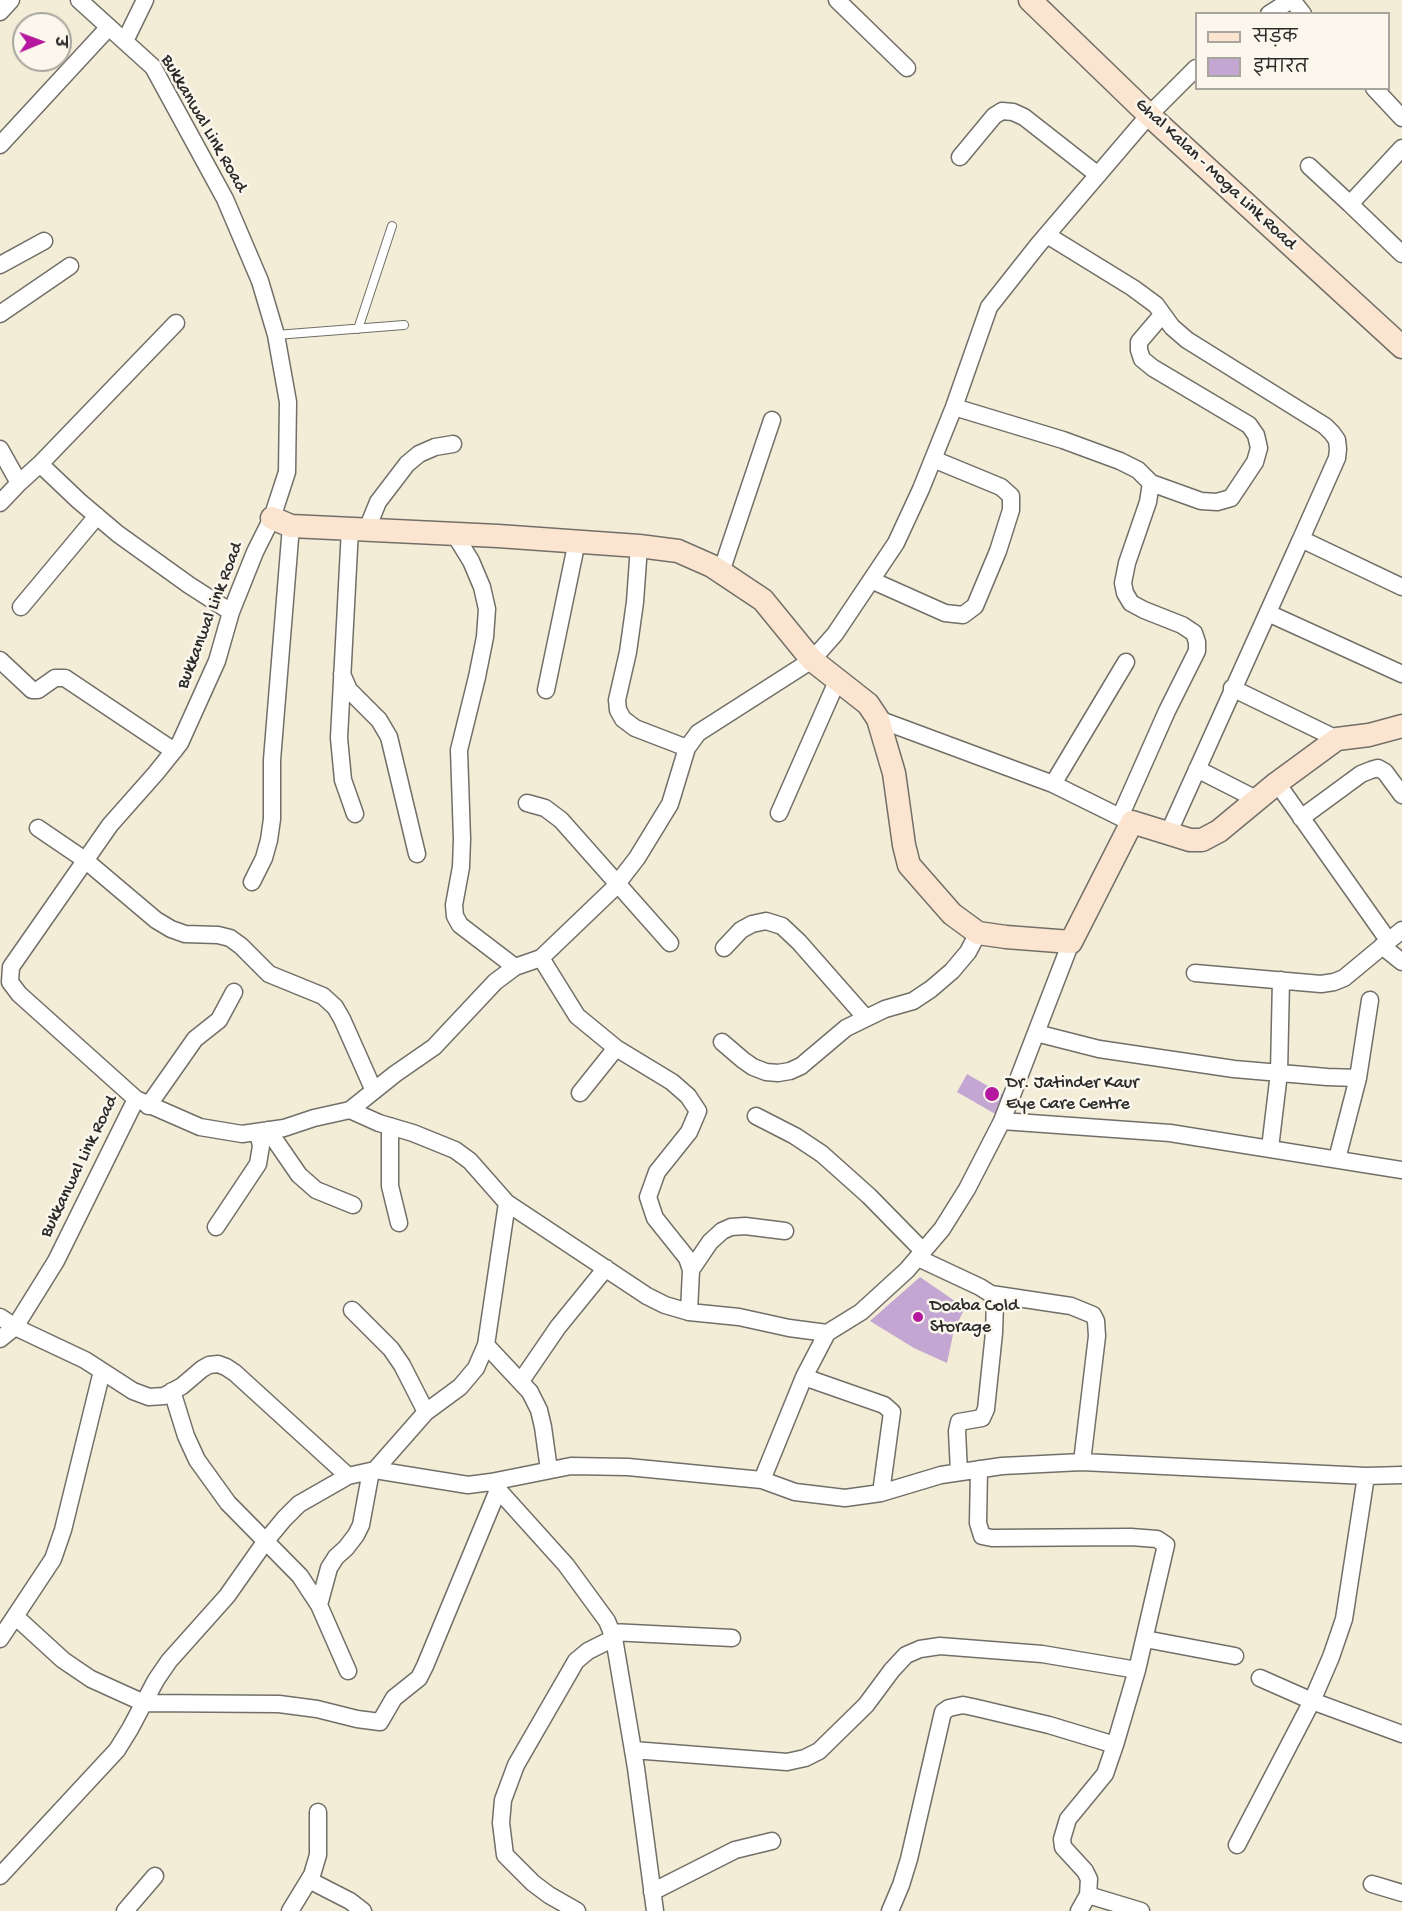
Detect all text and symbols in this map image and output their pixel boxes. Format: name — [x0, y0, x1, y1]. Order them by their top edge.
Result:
north arrow — [12, 12, 72, 72]
legend — [1195, 12, 1390, 90]
text: सड़क — [1253, 28, 1297, 49]
text: उ — [49, 36, 68, 47]
street label: Bukkanwal Link Road — [155, 51, 251, 197]
text: इमारत — [1253, 58, 1308, 79]
street label: Ghal Kalan - Moga Link Road — [1130, 95, 1300, 255]
street label: Bukkanwal Link Road — [173, 540, 249, 692]
place label: Dr. Jatinder Kaur Eye Care Centre — [1006, 1073, 1139, 1116]
marker: Dr. Jatinder Kaur Eye Care Centre — [983, 1085, 1001, 1103]
street label: Bukkanwal Link Road — [36, 1093, 124, 1241]
place label: Doaba Cold Storage — [930, 1296, 1018, 1338]
marker: Doaba Cold Storage — [911, 1310, 925, 1324]

